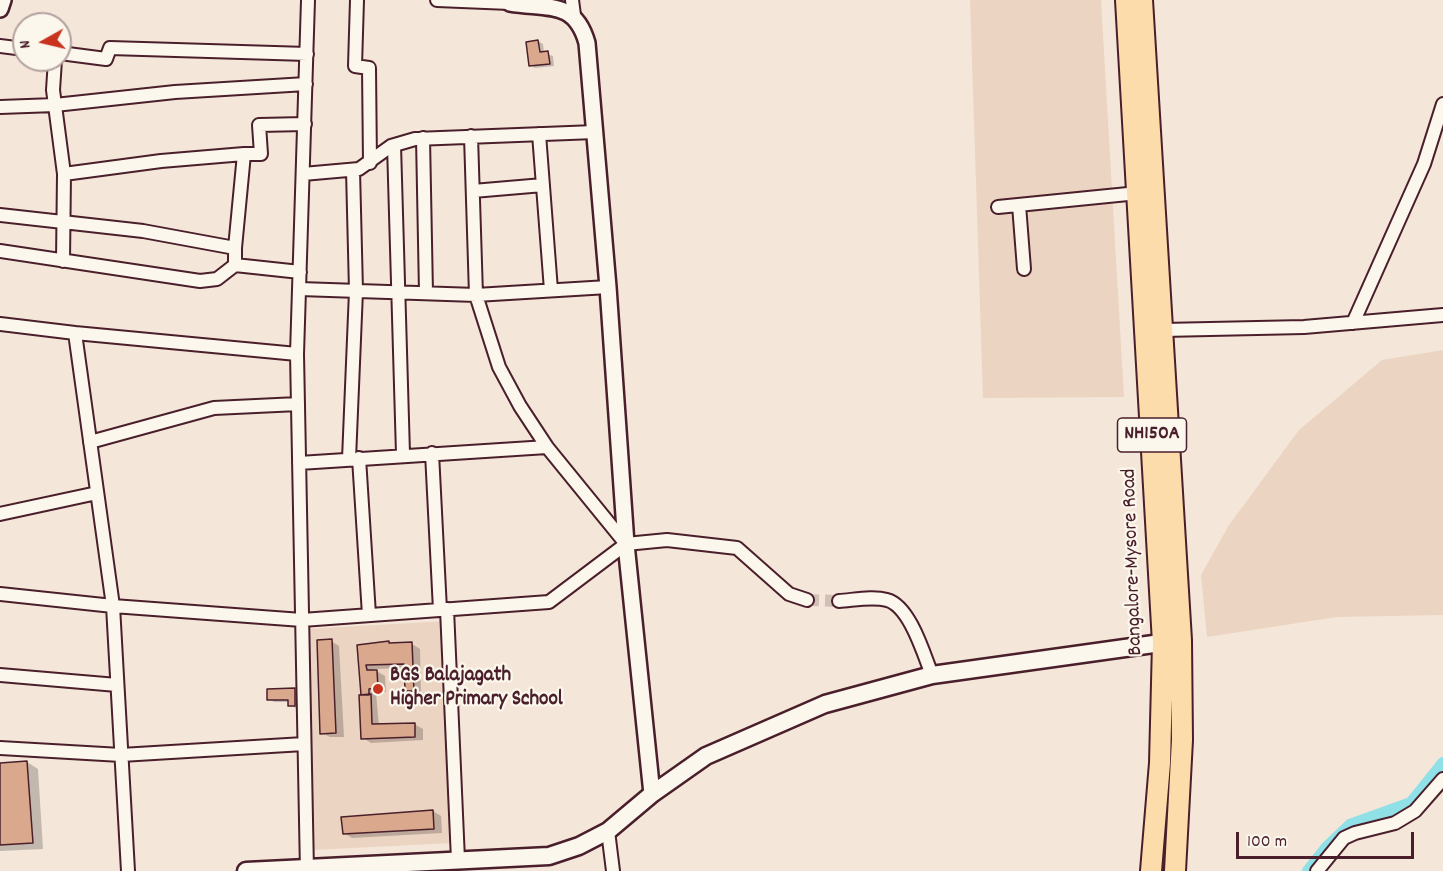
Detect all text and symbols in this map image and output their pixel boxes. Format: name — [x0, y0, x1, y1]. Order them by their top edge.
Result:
north arrow — [12, 12, 72, 72]
text: N — [14, 39, 38, 50]
road number: NH150A — [1118, 418, 1186, 452]
street label: Bangalore-Mysore Road — [1118, 468, 1150, 656]
place label: BGS Balajagath Higher Primary School — [390, 664, 563, 714]
marker: BGS Balajagath Higher Primary School — [371, 682, 385, 696]
scale bar — [1239, 820, 1418, 858]
text: 100 m — [1247, 830, 1287, 855]

